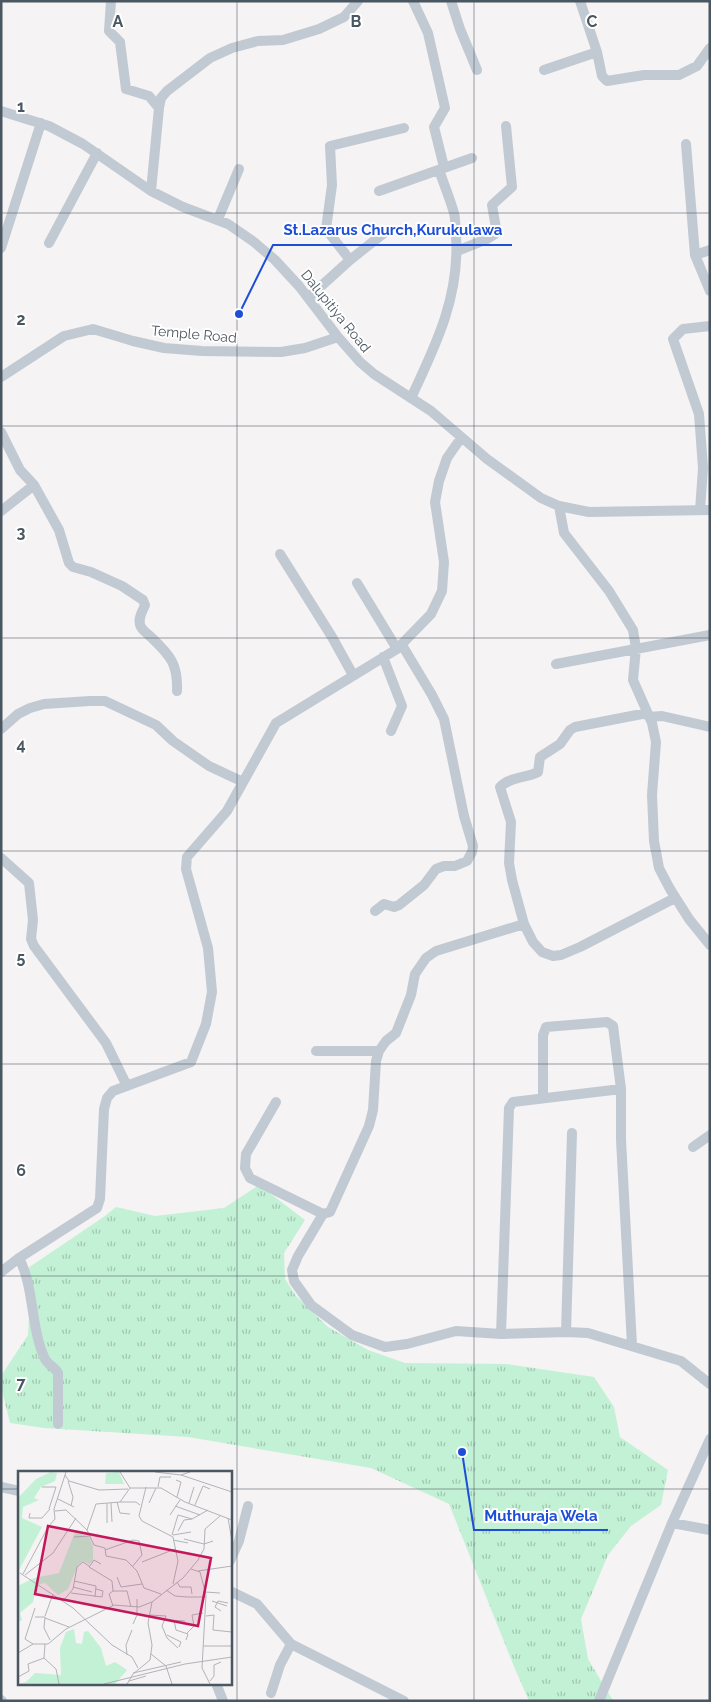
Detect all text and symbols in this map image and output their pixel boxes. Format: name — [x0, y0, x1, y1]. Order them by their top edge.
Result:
text: A — [113, 12, 124, 31]
text: B — [351, 12, 362, 31]
text: C — [587, 12, 598, 31]
text: 1 — [17, 97, 25, 116]
callout: St.Lazarus Church,Kurukulawa — [273, 215, 512, 245]
text: St.Lazarus Church,Kurukulawa — [284, 221, 503, 239]
street label: Dalupitiya Road — [298, 267, 374, 355]
text: 2 — [16, 310, 26, 329]
street label: Temple Road — [151, 322, 237, 346]
text: 3 — [17, 523, 26, 542]
text: 4 — [16, 735, 26, 754]
text: 5 — [17, 948, 26, 967]
text: 6 — [16, 1161, 26, 1180]
text: 7 — [17, 1374, 26, 1393]
inset map — [18, 1471, 231, 1684]
callout: Muthuraja Wela — [474, 1500, 608, 1530]
text: Muthuraja Wela — [484, 1507, 598, 1525]

